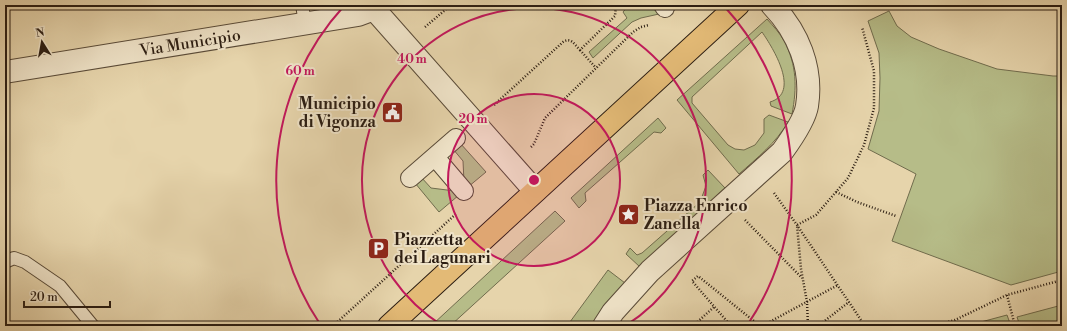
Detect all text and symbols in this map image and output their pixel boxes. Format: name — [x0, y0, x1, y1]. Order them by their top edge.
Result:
north arrow — [22, 22, 62, 62]
text: N — [35, 25, 46, 41]
street label: Via Municipio — [137, 25, 242, 61]
text: 40 m — [397, 52, 427, 67]
text: 60 m — [285, 64, 315, 79]
place label: Municipio di Vigonza — [298, 94, 376, 132]
public building icon: Municipio di Vigonza — [379, 99, 405, 125]
text: 20 m — [458, 112, 488, 127]
centre of rings — [527, 173, 541, 187]
place label: Piazza Enrico Zanella — [644, 196, 748, 234]
place icon: Piazza Enrico Zanella — [616, 201, 642, 227]
place label: Piazzetta dei Lagunari — [394, 230, 491, 268]
parking icon: Piazzetta dei Lagunari — [365, 235, 391, 261]
scale bar — [24, 283, 110, 309]
text: 20 m — [30, 290, 58, 305]

